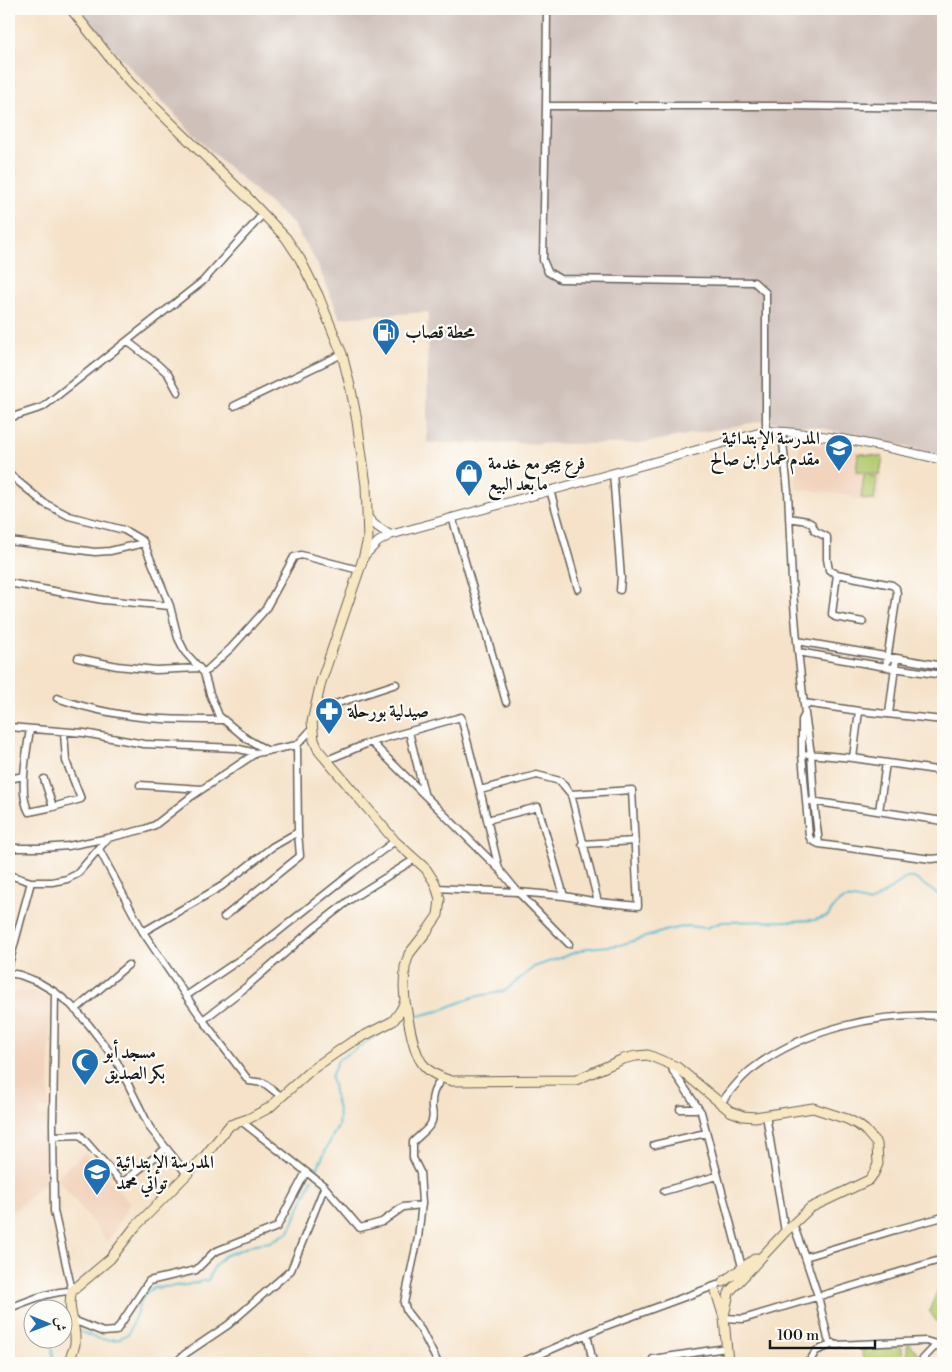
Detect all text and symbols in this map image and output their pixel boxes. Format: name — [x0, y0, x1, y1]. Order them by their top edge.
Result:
fuel station icon: محطة قصاب — [371, 317, 401, 356]
place label: محطة قصاب — [405, 321, 476, 344]
place label: المدرسة الإبتدائية مقدم عمار ابن صالح — [710, 427, 820, 475]
school or university icon: المدرسة الإبتدائية مقدم عمار ابن صالح — [824, 433, 854, 472]
place label: فرع بيجو مع خدمة ما بعد البيع — [488, 452, 585, 501]
shop icon: فرع بيجو مع خدمة ما بعد البيع — [454, 458, 484, 497]
pharmacy icon: صيدلية بورحلة — [314, 696, 344, 735]
place label: صيدلية بورحلة — [347, 700, 429, 723]
place label: مسجد أبو بكر الصديق — [102, 1039, 165, 1085]
mosque icon: مسجد أبو بكر الصديق — [70, 1047, 100, 1086]
place label: المدرسة الإبتدائية تواتي محمد — [116, 1151, 214, 1198]
school or university icon: المدرسة الإبتدائية تواتي محمد — [82, 1157, 112, 1196]
north arrow — [22, 1300, 72, 1350]
text: ش — [51, 1317, 69, 1331]
scale bar — [770, 1317, 874, 1349]
text: 100 m — [777, 1326, 819, 1345]

